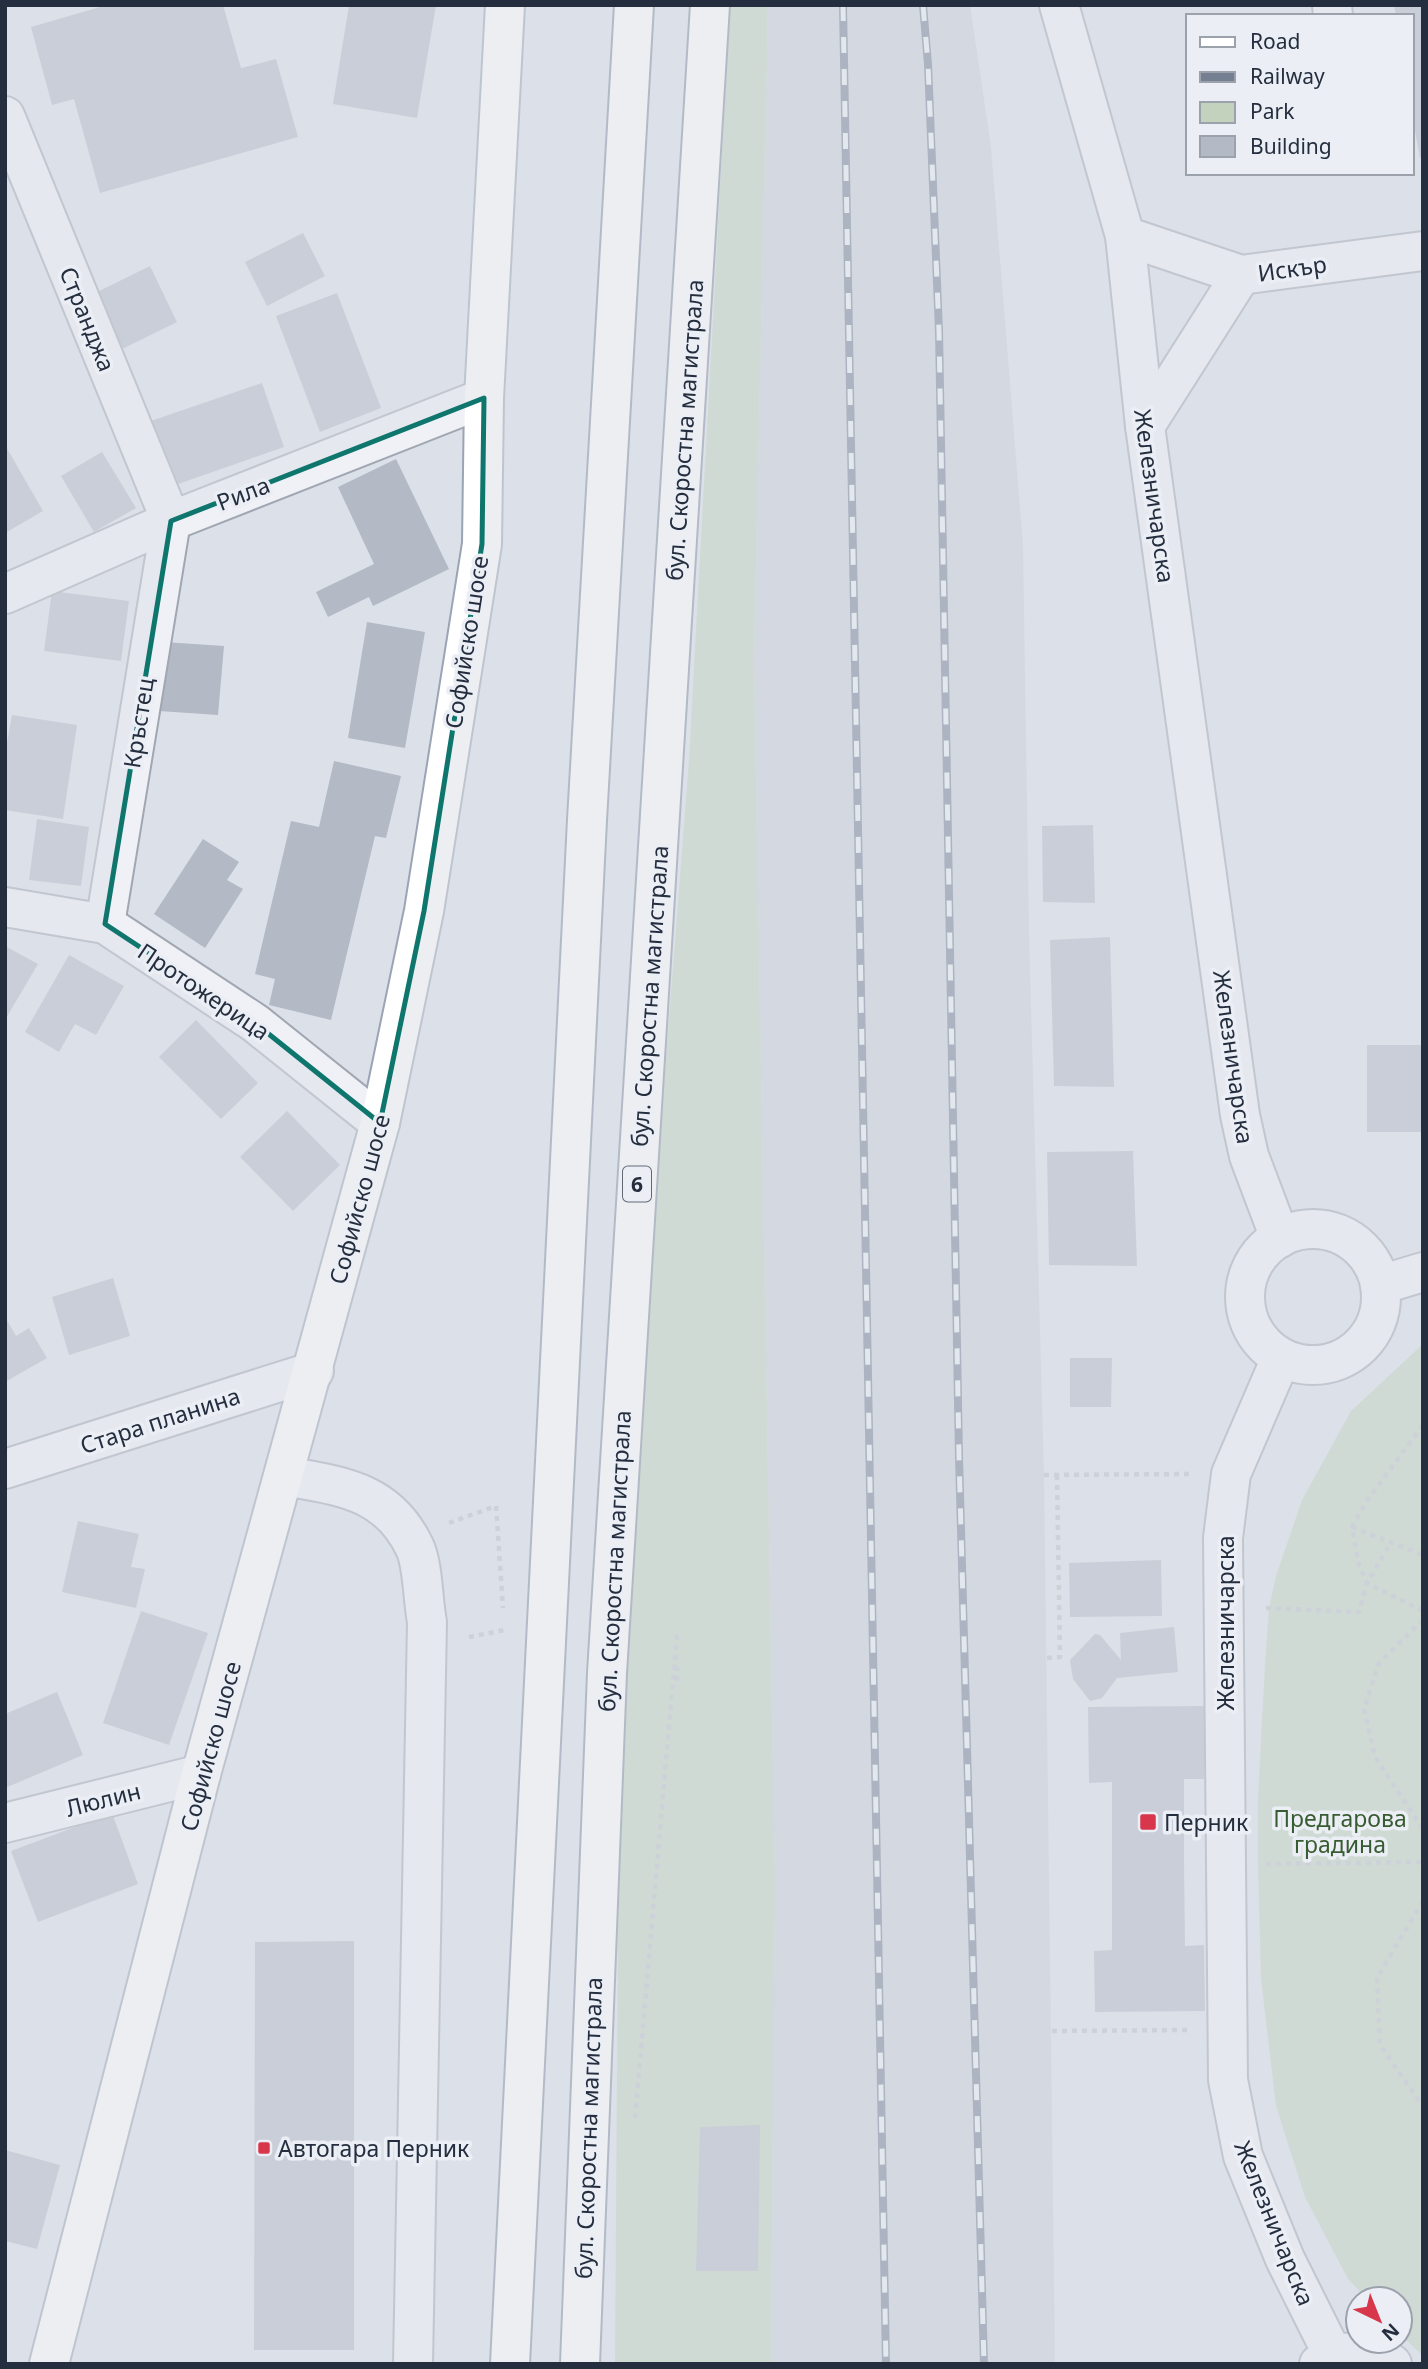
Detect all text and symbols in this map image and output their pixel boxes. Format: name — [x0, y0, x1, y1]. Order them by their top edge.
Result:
legend — [1186, 14, 1414, 175]
text: Road — [1250, 27, 1300, 55]
text: Railway — [1250, 62, 1325, 90]
text: Park — [1250, 97, 1295, 125]
text: Building — [1250, 132, 1332, 160]
street label: Искър — [1255, 247, 1329, 289]
street label: Странджа — [53, 262, 123, 376]
street label: бул. Скоростна магистрала — [658, 278, 710, 582]
street label: Железничарска — [1127, 407, 1183, 585]
street label: Рила — [212, 468, 274, 518]
street label: Софийско шосе — [437, 553, 495, 731]
street label: Кръстец — [115, 676, 161, 770]
street label: бул. Скоростна магистрала — [623, 844, 675, 1148]
street label: Протожерица — [132, 935, 276, 1047]
street label: Железничарска — [1206, 968, 1262, 1146]
street label: Софийско шосе — [321, 1111, 397, 1287]
road number: 6 — [623, 1166, 651, 1202]
street label: Стара планина — [76, 1379, 244, 1461]
street label: бул. Скоростна магистрала — [590, 1409, 638, 1713]
street label: Железничарска — [1209, 1535, 1241, 1711]
street label: Софийско шосе — [172, 1658, 248, 1834]
street label: Люлин — [62, 1774, 144, 1824]
park label: Предгарова градина — [1273, 1802, 1407, 1860]
place label: Перник — [1164, 1806, 1249, 1838]
marker: Перник — [1138, 1812, 1158, 1832]
street label: бул. Скоростна магистрала — [567, 1977, 609, 2279]
place label: Автогара Перник — [278, 2132, 470, 2164]
street label: Железничарска — [1227, 2136, 1323, 2310]
marker: Автогара Перник — [256, 2140, 272, 2156]
north arrow — [1344, 2285, 1414, 2355]
text: N — [1376, 2318, 1405, 2347]

